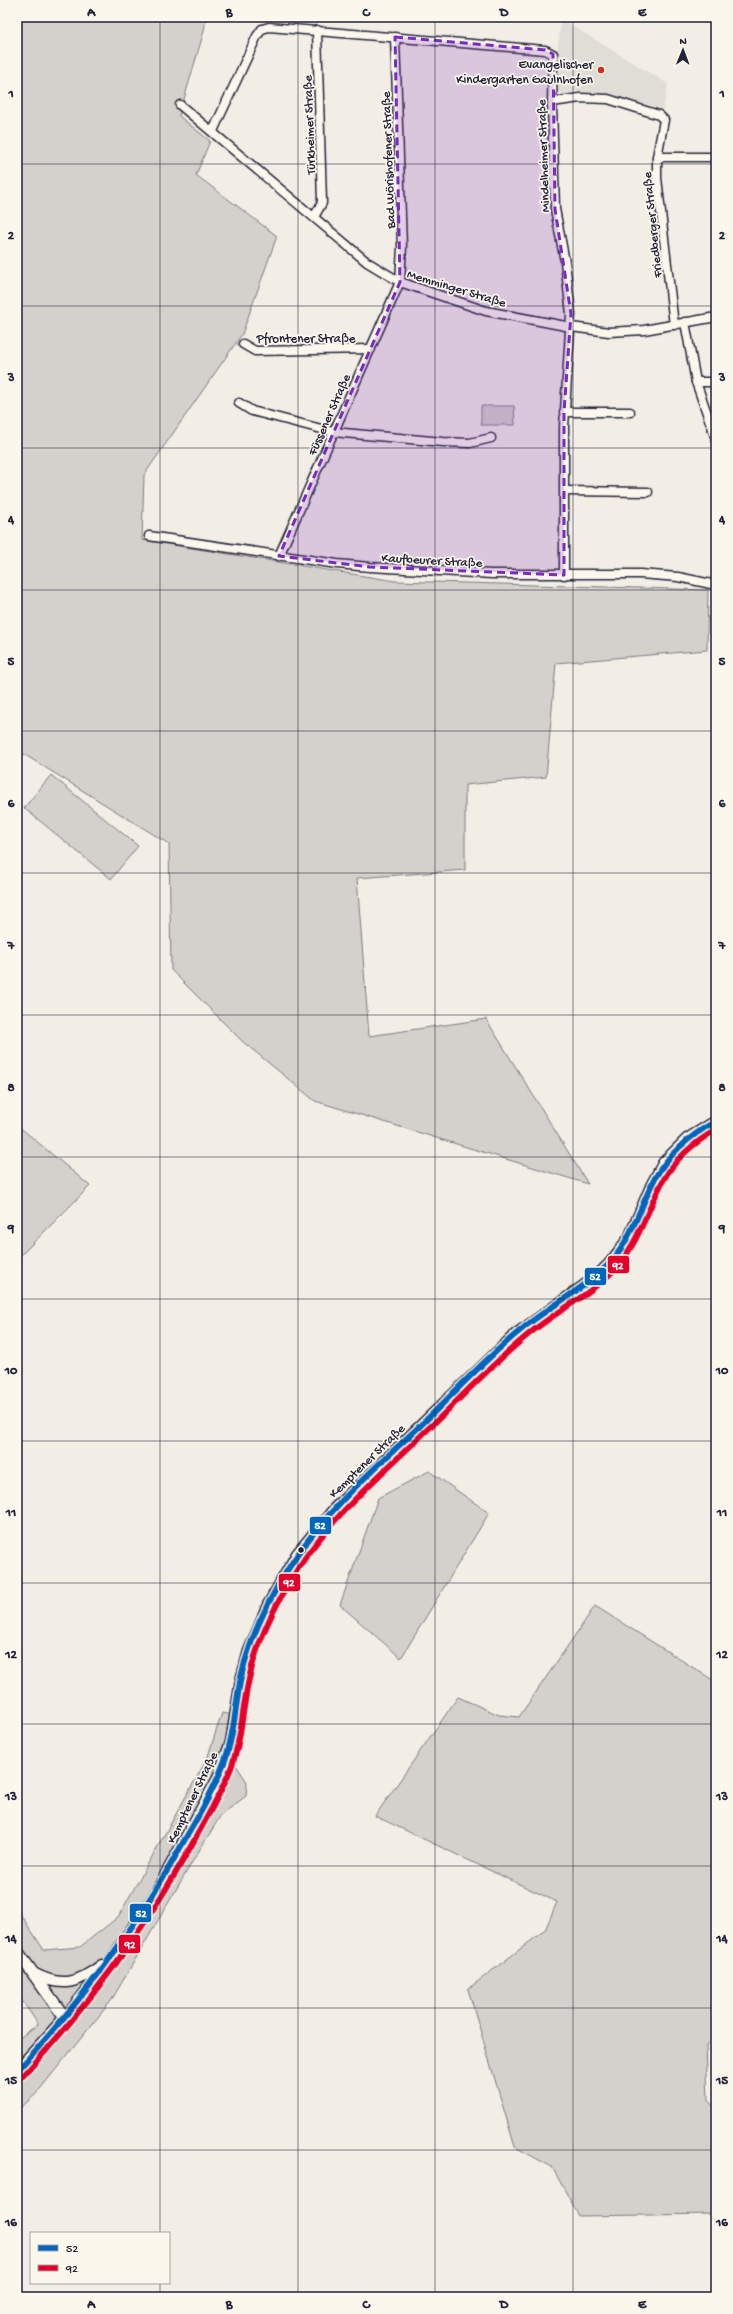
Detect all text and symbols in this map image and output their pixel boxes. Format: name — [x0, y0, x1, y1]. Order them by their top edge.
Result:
text: A — [86, 6, 96, 21]
text: B — [225, 6, 234, 21]
text: C — [361, 6, 371, 21]
text: D — [499, 6, 509, 21]
text: E — [638, 6, 647, 21]
north arrow — [663, 30, 703, 70]
text: N — [679, 36, 687, 48]
place label: Evangelischer Kindergarten Gaulnhofen — [456, 58, 594, 88]
marker: Evangelischer Kindergarten Gaulnhofen — [596, 65, 606, 75]
street label: Türkheimer Straße — [301, 75, 320, 176]
text: 1 — [7, 87, 14, 102]
text: 1 — [718, 87, 725, 102]
street label: Bad Wörishofener Straße — [380, 91, 399, 230]
street label: Mindelheimer Straße — [535, 99, 554, 213]
street label: Friedberger Straße — [640, 171, 667, 279]
text: 2 — [8, 229, 15, 244]
text: 2 — [719, 229, 726, 244]
street label: Memminger Straße — [405, 267, 508, 312]
street label: Pfrontener Straße — [255, 332, 356, 347]
text: 3 — [7, 371, 15, 386]
text: 3 — [718, 371, 726, 386]
street label: Füssener Straße — [305, 372, 355, 459]
text: 4 — [7, 513, 15, 528]
text: 4 — [718, 513, 726, 528]
street label: Kaufbeurer Straße — [381, 551, 483, 572]
text: 5 — [8, 655, 15, 670]
text: 5 — [719, 655, 726, 670]
text: 6 — [8, 797, 15, 812]
text: 6 — [719, 797, 726, 812]
text: 7 — [7, 939, 16, 954]
text: 7 — [718, 939, 727, 954]
text: 8 — [7, 1081, 15, 1096]
text: 8 — [718, 1081, 726, 1096]
text: 9 — [7, 1222, 15, 1237]
text: 9 — [718, 1222, 726, 1237]
line badge: 92 — [607, 1255, 630, 1274]
text: 92 — [612, 1261, 624, 1273]
line badge: 52 — [584, 1267, 607, 1286]
text: 52 — [589, 1272, 601, 1284]
text: 10 — [4, 1364, 18, 1379]
text: 10 — [715, 1364, 729, 1379]
street label: Kemptener Straße — [327, 1422, 409, 1502]
text: 11 — [5, 1506, 16, 1521]
text: 11 — [716, 1506, 727, 1521]
line badge: 52 — [309, 1516, 332, 1535]
text: 52 — [314, 1521, 326, 1533]
unlabelled marker — [296, 1545, 306, 1555]
line badge: 92 — [278, 1573, 301, 1592]
text: 92 — [283, 1578, 295, 1590]
text: 12 — [4, 1648, 17, 1663]
text: 12 — [715, 1648, 728, 1663]
street label: Kemptener Straße — [165, 1750, 222, 1846]
text: 13 — [4, 1790, 17, 1805]
text: 13 — [715, 1790, 728, 1805]
line badge: 52 — [129, 1903, 152, 1923]
text: 52 — [135, 1909, 147, 1921]
text: 14 — [4, 1932, 18, 1947]
text: 14 — [715, 1932, 729, 1947]
line badge: 92 — [118, 1934, 141, 1954]
text: 92 — [124, 1940, 136, 1952]
text: 15 — [4, 2074, 17, 2089]
text: 15 — [715, 2074, 728, 2089]
text: 16 — [4, 2216, 17, 2231]
text: 16 — [715, 2216, 728, 2231]
legend — [30, 2232, 170, 2284]
text: 52 — [66, 2243, 78, 2257]
text: 92 — [65, 2263, 78, 2277]
text: A — [86, 2298, 96, 2313]
text: B — [225, 2298, 234, 2313]
text: C — [361, 2298, 371, 2313]
text: D — [499, 2298, 509, 2313]
text: E — [638, 2298, 647, 2313]

